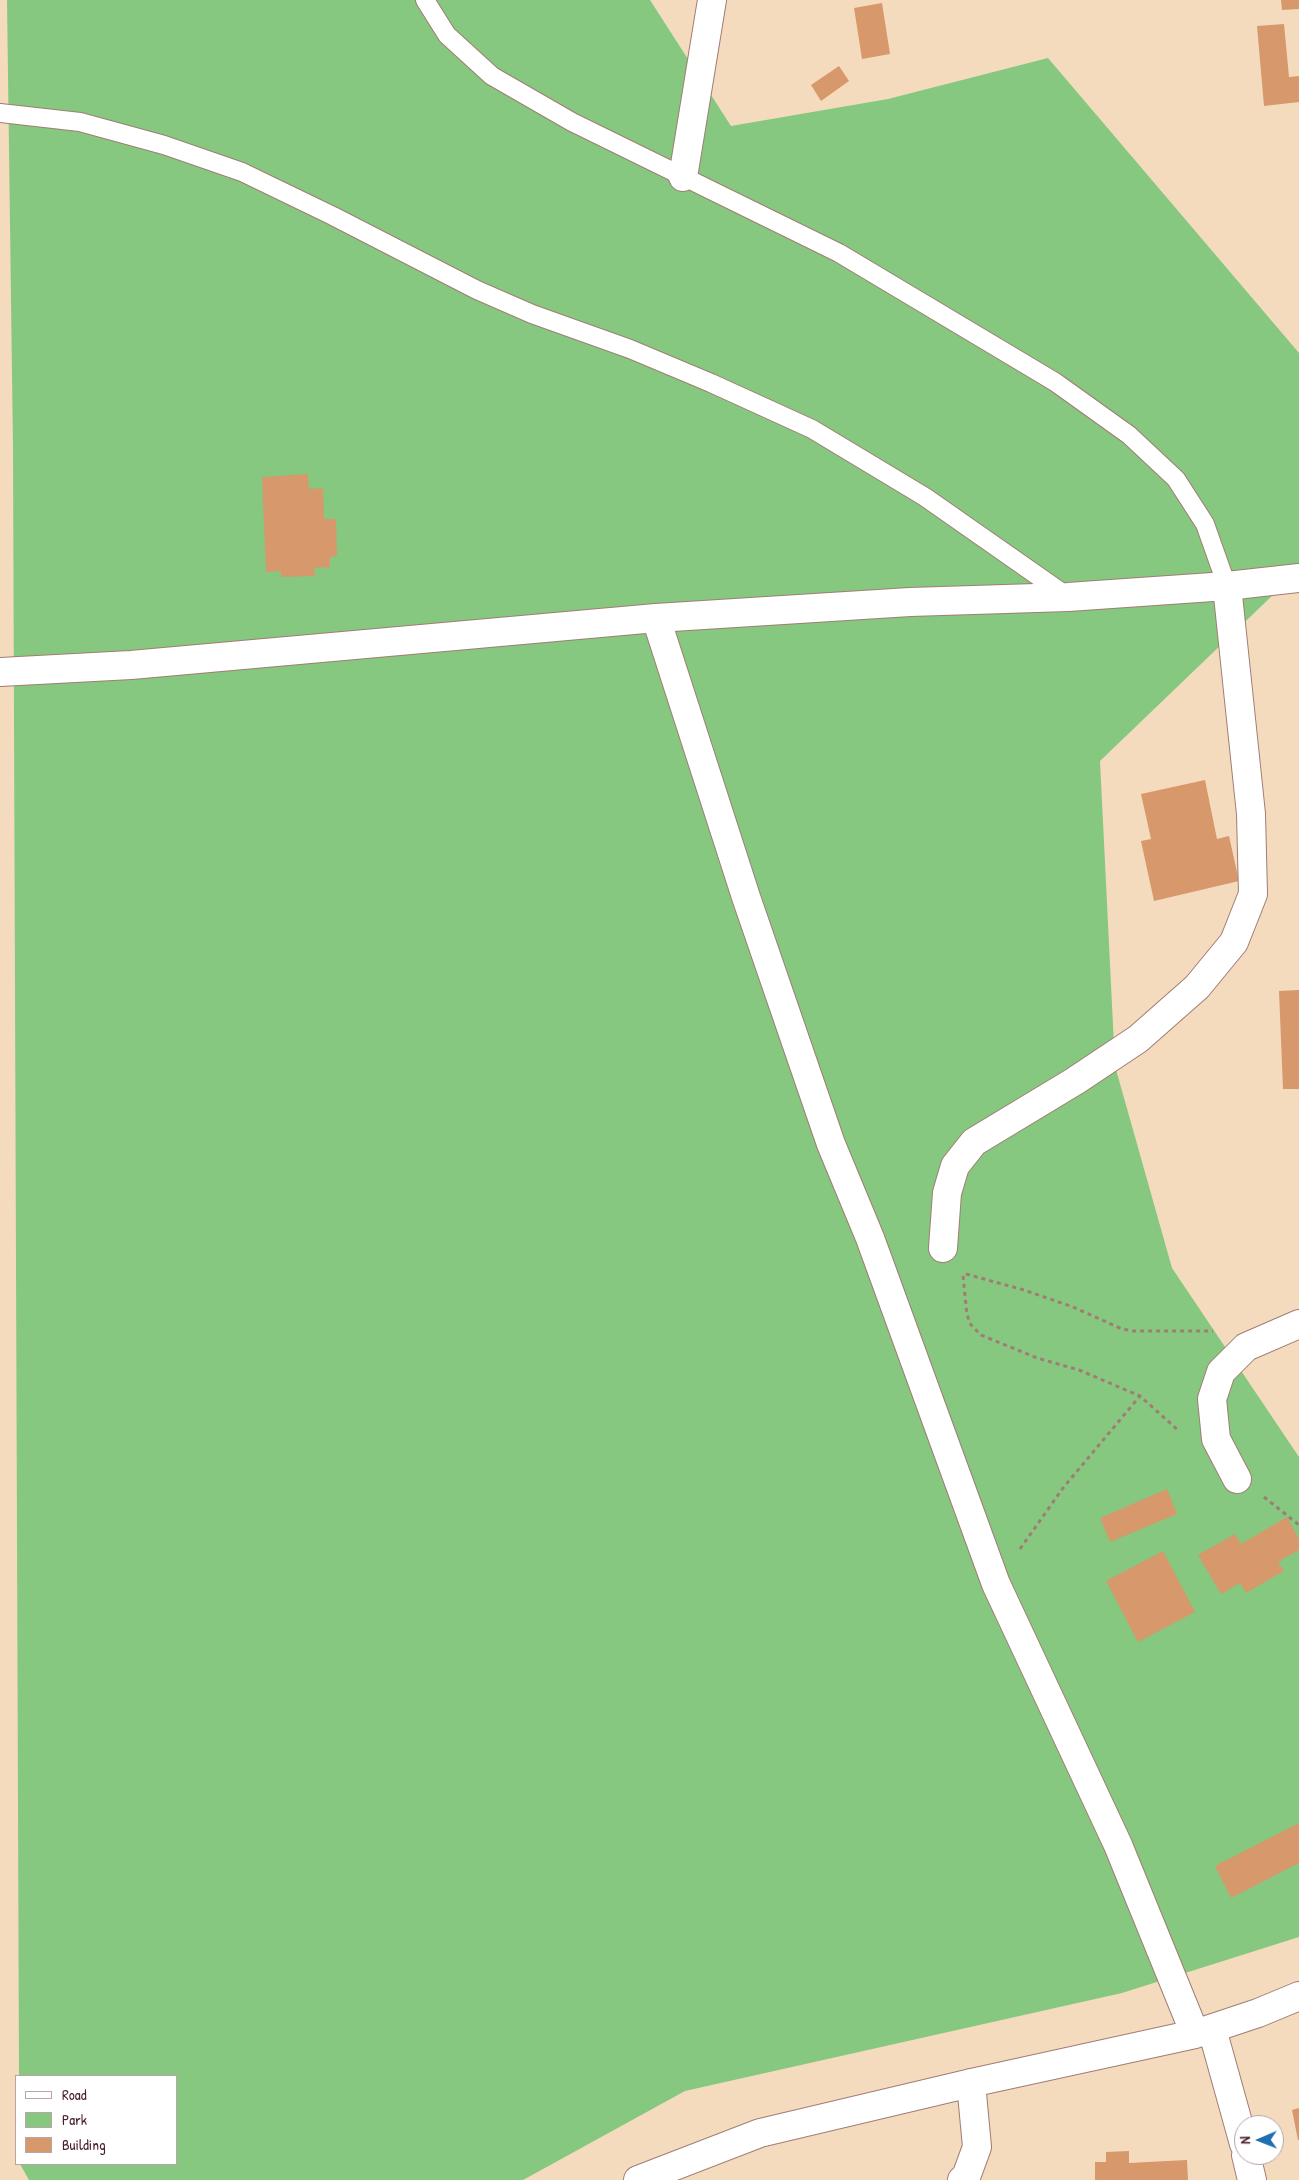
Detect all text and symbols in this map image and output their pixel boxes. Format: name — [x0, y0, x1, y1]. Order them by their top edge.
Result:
legend — [15, 2075, 178, 2165]
text: Road — [62, 2084, 87, 2105]
text: Park — [62, 2109, 87, 2130]
north arrow — [1234, 2115, 1284, 2165]
text: Building — [62, 2134, 106, 2155]
text: N — [1235, 2136, 1254, 2144]

